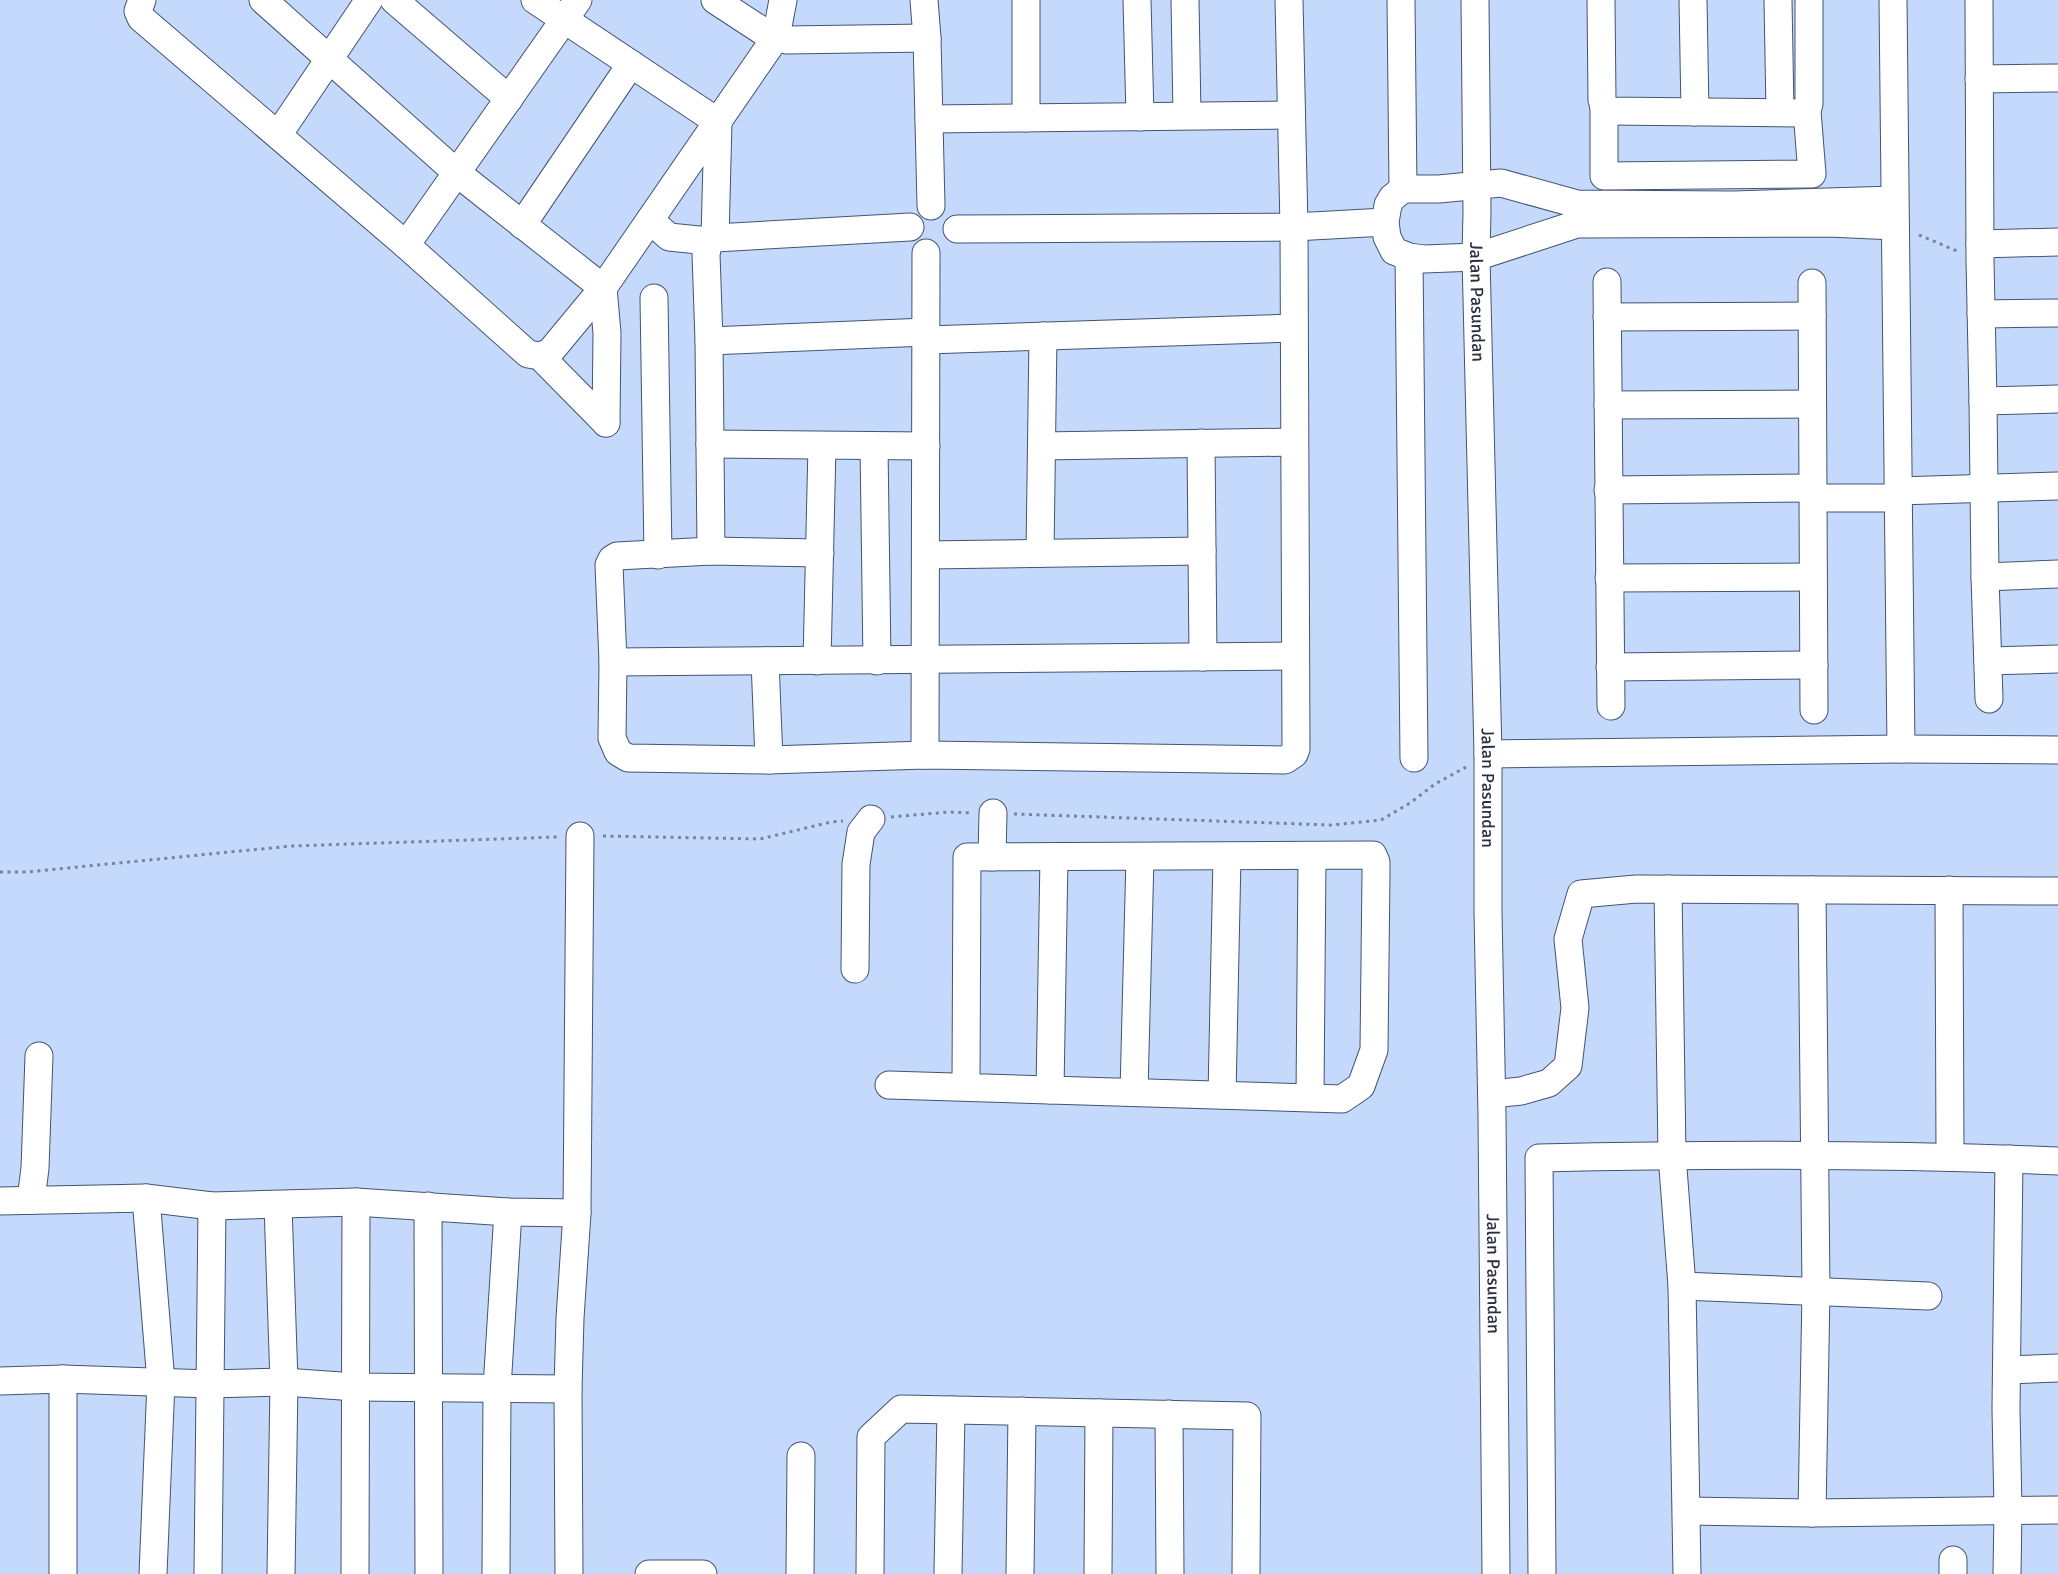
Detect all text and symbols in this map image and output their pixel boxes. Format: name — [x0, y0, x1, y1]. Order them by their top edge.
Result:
street label: Jalan Pasundan — [1465, 242, 1490, 362]
street label: Jalan Pasundan — [1476, 728, 1499, 848]
street label: Jalan Pasundan — [1482, 1214, 1505, 1334]

